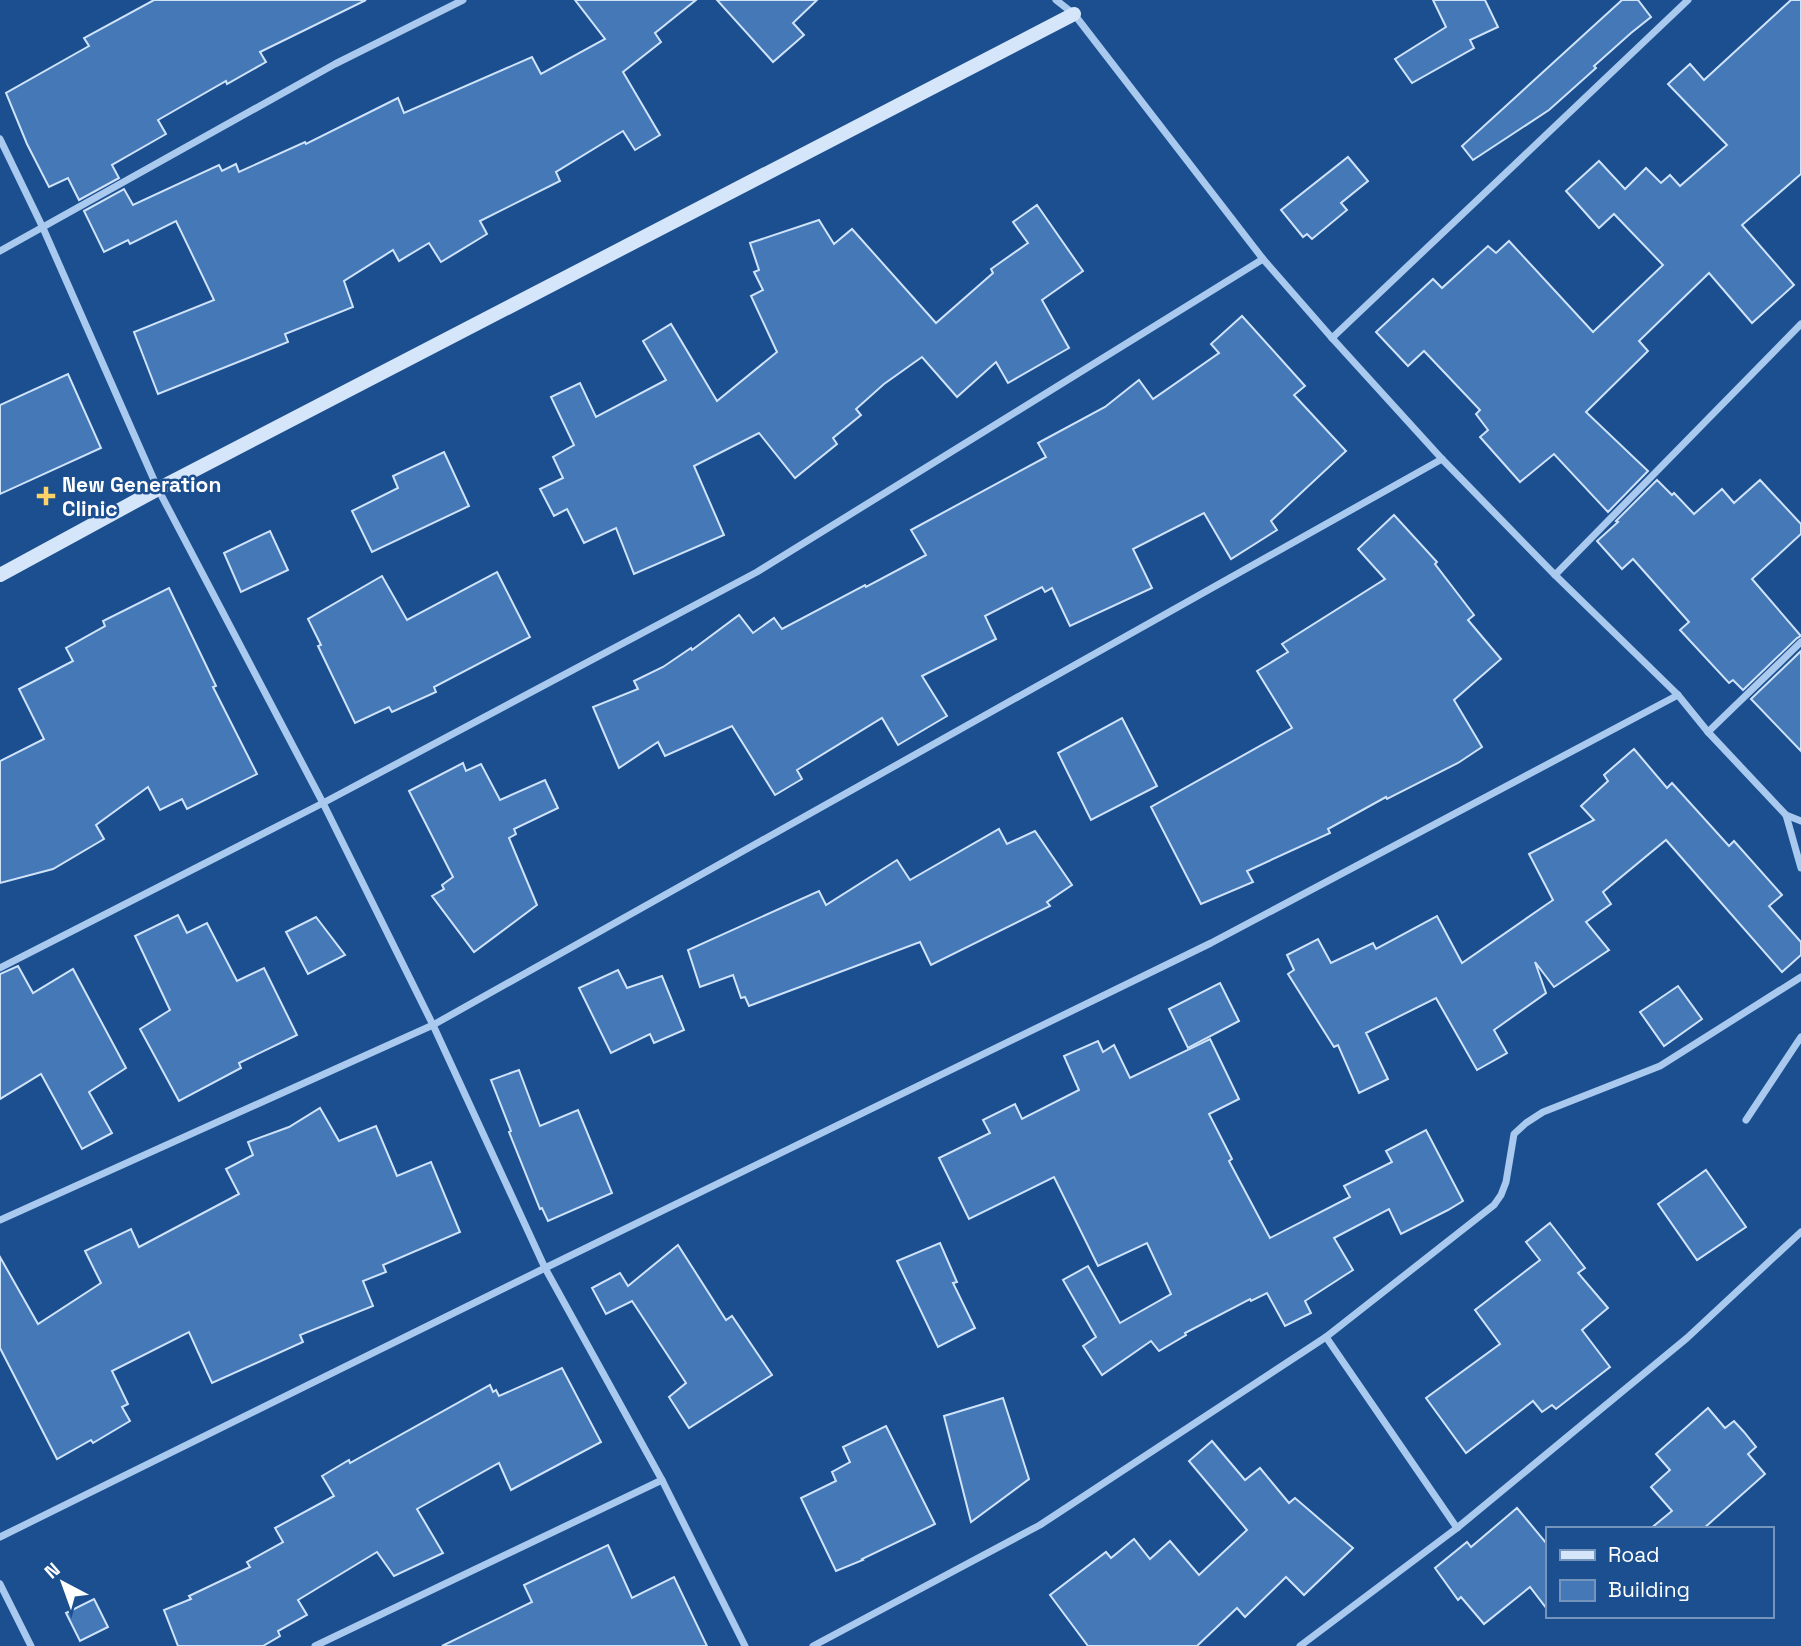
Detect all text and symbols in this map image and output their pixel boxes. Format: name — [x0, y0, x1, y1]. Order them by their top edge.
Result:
place label: New Generation Clinic — [62, 471, 221, 522]
marker: New Generation Clinic — [36, 486, 56, 506]
legend — [1546, 1527, 1773, 1618]
text: Road — [1608, 1541, 1660, 1568]
north arrow — [28, 1548, 98, 1618]
text: N — [39, 1557, 65, 1584]
text: Building — [1608, 1576, 1690, 1603]

